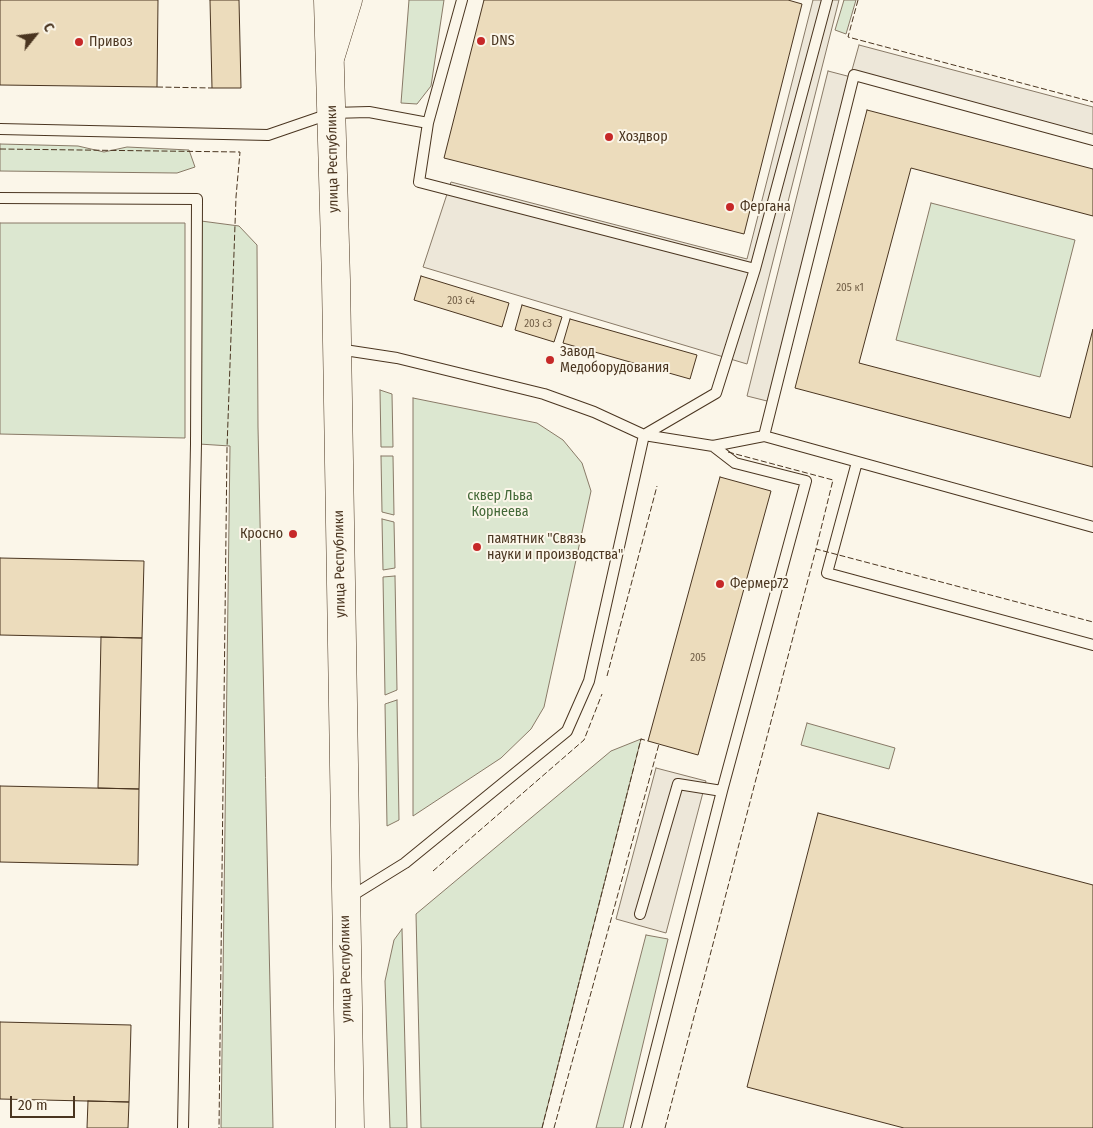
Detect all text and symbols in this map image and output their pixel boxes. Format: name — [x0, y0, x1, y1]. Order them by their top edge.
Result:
north arrow — [10, 10, 60, 60]
text: С — [39, 20, 58, 35]
place label: DNS — [491, 33, 515, 49]
place label: Привоз — [89, 34, 133, 50]
marker: DNS — [475, 35, 487, 47]
marker: Привоз — [73, 36, 85, 48]
street label: улица Республики — [324, 105, 342, 213]
place label: Хоздвор — [619, 129, 668, 145]
marker: Хоздвор — [603, 131, 615, 143]
place label: Фергана — [740, 199, 791, 215]
marker: Фергана — [724, 201, 736, 213]
house number: 205 к1 — [836, 281, 864, 295]
house number: 203 c4 — [447, 294, 475, 308]
house number: 203 c3 — [524, 317, 552, 331]
place label: Завод Медоборудования — [560, 344, 669, 377]
marker: Завод Медоборудования — [544, 354, 556, 366]
park label: сквер Льва Корнеева — [467, 488, 533, 520]
street label: улица Республики — [331, 510, 349, 618]
place label: Кросно — [240, 526, 283, 542]
marker: Кросно — [287, 528, 299, 540]
place label: памятник "Связь науки и производства" — [487, 531, 623, 564]
marker: памятник "Связь науки и производства" — [471, 541, 483, 553]
place label: Фермер72 — [730, 576, 789, 592]
marker: Фермер72 — [714, 578, 726, 590]
house number: 205 — [690, 651, 706, 665]
street label: улица Республики — [337, 915, 355, 1023]
scale bar — [12, 1086, 78, 1118]
text: 20 m — [18, 1096, 48, 1114]

